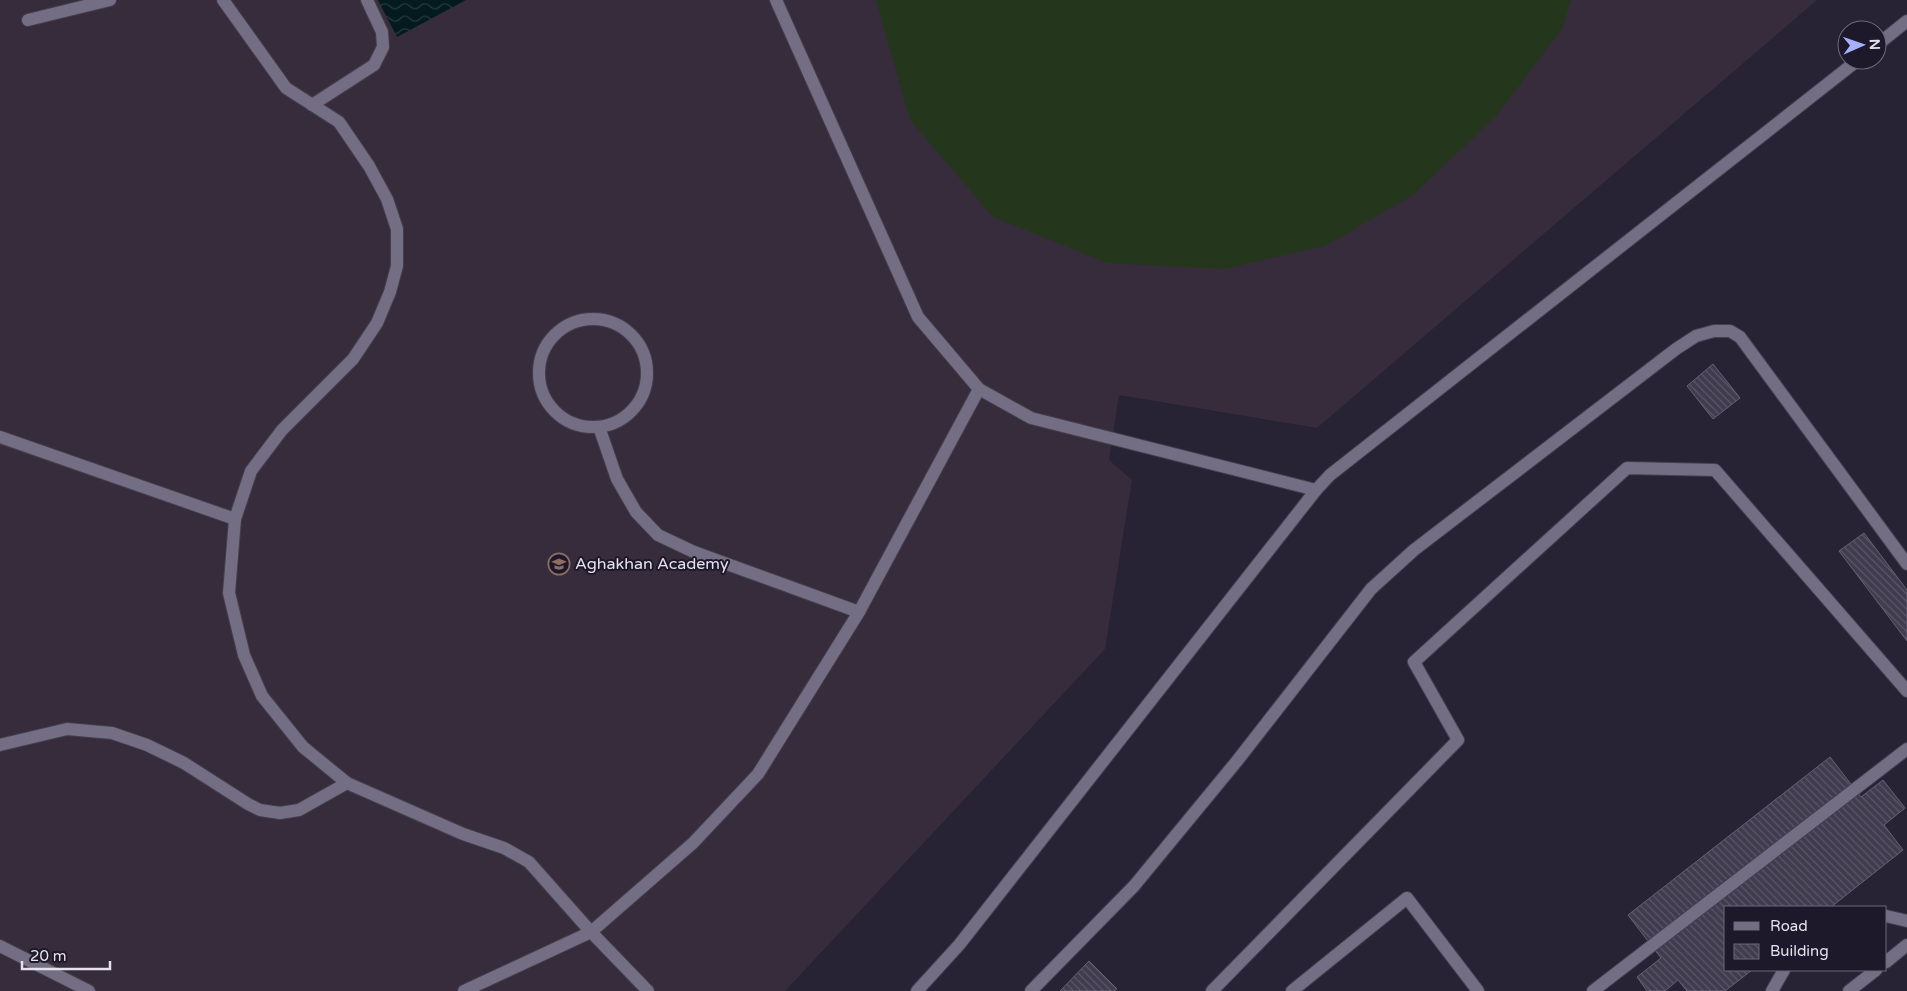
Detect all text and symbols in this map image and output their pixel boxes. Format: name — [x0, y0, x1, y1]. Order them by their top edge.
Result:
north arrow — [1837, 20, 1887, 70]
text: N — [1866, 39, 1883, 50]
school or university icon: Aghakhan Academy — [547, 552, 571, 576]
place label: Aghakhan Academy — [575, 554, 729, 574]
legend — [1724, 906, 1887, 971]
text: Road — [1770, 917, 1808, 935]
scale bar — [22, 938, 110, 970]
text: Building — [1770, 942, 1829, 960]
text: 20 m — [30, 947, 67, 965]

